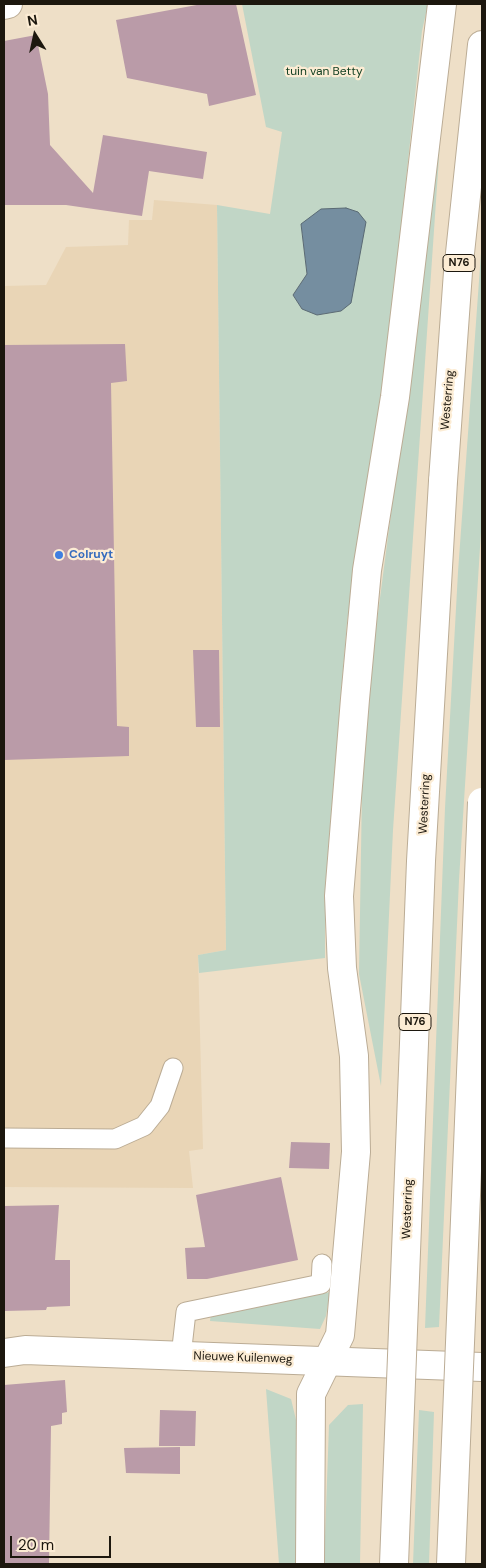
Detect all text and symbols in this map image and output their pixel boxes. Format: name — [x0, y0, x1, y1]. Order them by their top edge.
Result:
north arrow — [10, 10, 60, 60]
text: N — [26, 10, 39, 30]
park label: tuin van Betty — [285, 65, 363, 79]
road number: N76 — [443, 254, 475, 272]
street label: Westerring — [438, 369, 458, 431]
place label: Colruyt — [69, 548, 113, 562]
marker: Colruyt — [53, 549, 65, 561]
street label: Westerring — [416, 774, 434, 834]
road number: N76 — [399, 1014, 431, 1030]
street label: Westerring — [400, 1179, 416, 1239]
street label: Nieuwe Kuilenweg — [193, 1349, 293, 1367]
scale bar — [12, 1526, 114, 1558]
text: 20 m — [18, 1535, 54, 1555]

